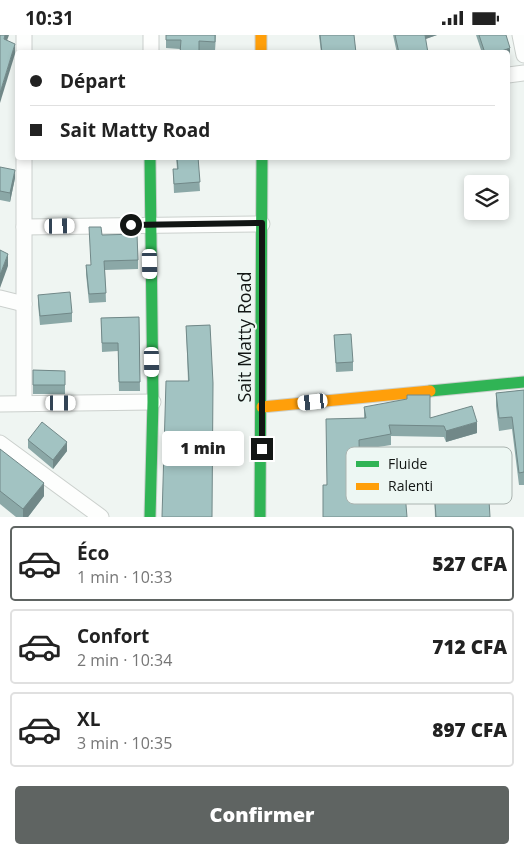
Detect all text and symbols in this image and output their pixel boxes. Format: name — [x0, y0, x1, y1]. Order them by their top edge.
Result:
text: 10:31 — [25, 5, 74, 31]
text: Départ — [60, 68, 126, 94]
text: Sait Matty Road — [60, 117, 210, 143]
map controls — [464, 175, 509, 220]
button: layers — [464, 175, 509, 220]
route start — [120, 214, 142, 236]
car — [44, 218, 75, 234]
car — [142, 249, 157, 279]
street label: Sait Matty Road — [232, 271, 256, 403]
car — [144, 347, 159, 377]
car — [297, 393, 328, 411]
car — [46, 396, 76, 411]
callout: 1 min — [162, 431, 244, 467]
text: 1 min — [180, 437, 226, 459]
route end — [251, 438, 273, 460]
legend — [346, 447, 512, 504]
text: Fluide — [388, 454, 427, 473]
text: Ralenti — [388, 476, 433, 495]
text: Éco — [77, 540, 109, 566]
icon: car — [17, 541, 62, 586]
text: 527 CFA — [432, 551, 507, 577]
text: 1 min · 10:33 — [77, 566, 172, 588]
text: Confort — [77, 623, 149, 649]
icon: car — [17, 624, 62, 669]
text: 712 CFA — [432, 634, 507, 660]
text: 2 min · 10:34 — [77, 649, 172, 671]
text: XL — [77, 706, 100, 732]
icon: car — [17, 707, 62, 752]
text: 897 CFA — [432, 717, 507, 743]
text: 3 min · 10:35 — [77, 732, 172, 754]
button: Confirmer — [15, 786, 509, 844]

